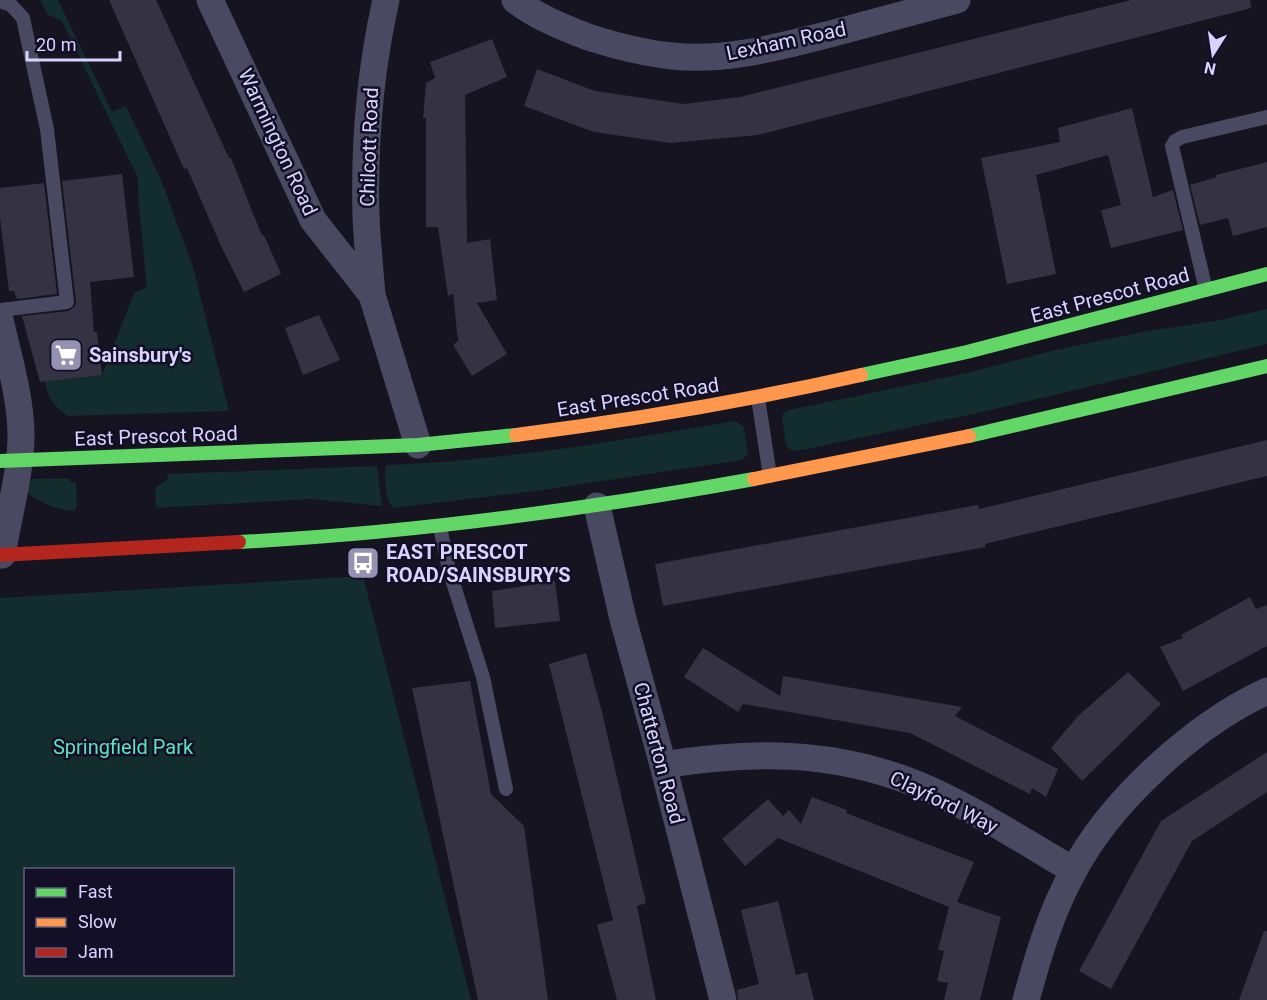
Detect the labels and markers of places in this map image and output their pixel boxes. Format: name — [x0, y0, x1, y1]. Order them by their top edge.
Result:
supermarket icon: Sainsbury's — [48, 337, 84, 373]
place label: Sainsbury's — [89, 343, 192, 367]
place label: EAST PRESCOT ROAD/SAINSBURY'S — [386, 540, 571, 587]
bus stop icon: EAST PRESCOT ROAD/SAINSBURY'S — [345, 545, 381, 581]

